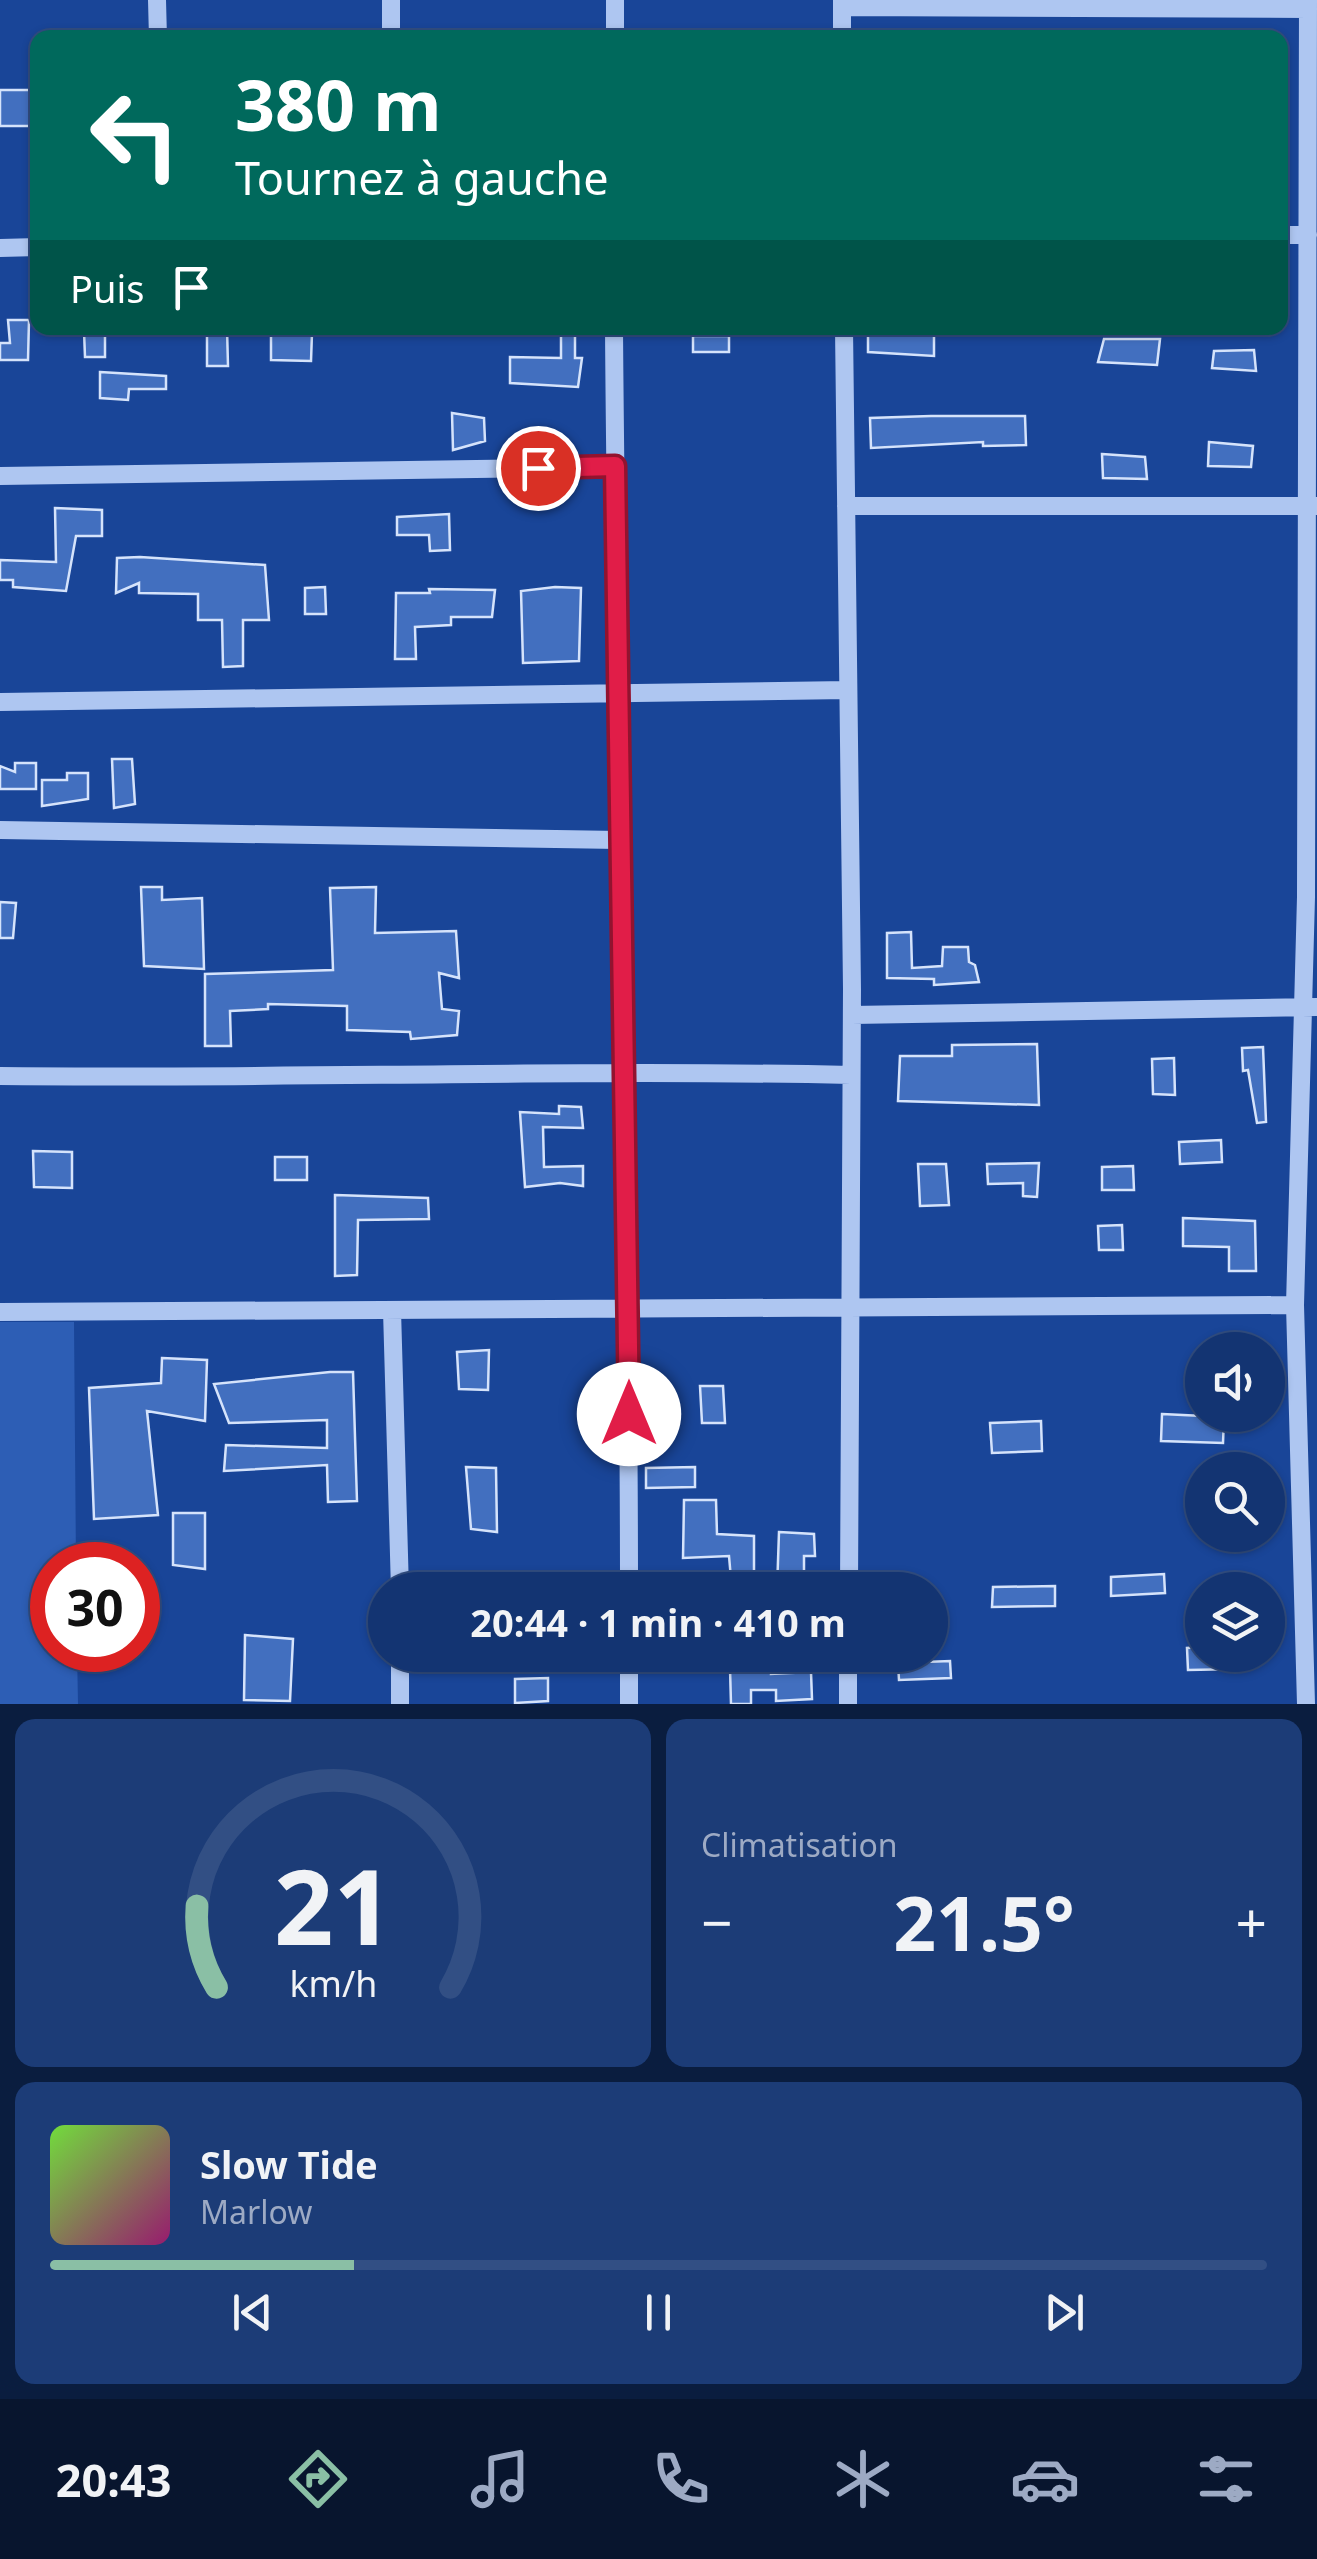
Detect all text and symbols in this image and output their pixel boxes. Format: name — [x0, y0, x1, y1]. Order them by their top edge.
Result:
text: 380 m — [235, 56, 442, 152]
icon: left — [70, 70, 200, 200]
text: Tournez à gauche — [235, 147, 609, 208]
icon: arrive — [164, 260, 219, 315]
text: Puis — [70, 262, 144, 314]
pin — [496, 426, 581, 511]
icon: arrive — [511, 441, 566, 496]
map controls — [1185, 1332, 1285, 1672]
button: sound — [1185, 1332, 1285, 1432]
position arrow — [577, 1362, 681, 1466]
button: search — [1185, 1452, 1285, 1552]
speed limit sign: 30 — [30, 1542, 160, 1672]
button: layers — [1185, 1572, 1285, 1672]
text: 20:44 · 1 min · 410 m — [470, 1596, 846, 1648]
text: Climatisation — [701, 1823, 898, 1866]
text: 21 — [274, 1834, 392, 1975]
text: 21.5° — [893, 1871, 1075, 1973]
text: − — [701, 1884, 732, 1959]
text: + — [1236, 1884, 1267, 1959]
text: km/h — [289, 1959, 377, 2007]
text: Slow Tide — [200, 2138, 378, 2190]
text: Marlow — [200, 2190, 312, 2233]
icon: previous — [225, 2285, 280, 2340]
icon: pause — [631, 2285, 686, 2340]
icon: next — [1037, 2285, 1092, 2340]
icon: directions — [283, 2444, 353, 2514]
icon: music — [465, 2444, 535, 2514]
icon: phone — [646, 2444, 716, 2514]
icon: climate — [828, 2444, 898, 2514]
icon: car — [1010, 2444, 1080, 2514]
icon: filters — [1191, 2444, 1261, 2514]
text: 20:43 — [56, 2449, 171, 2510]

